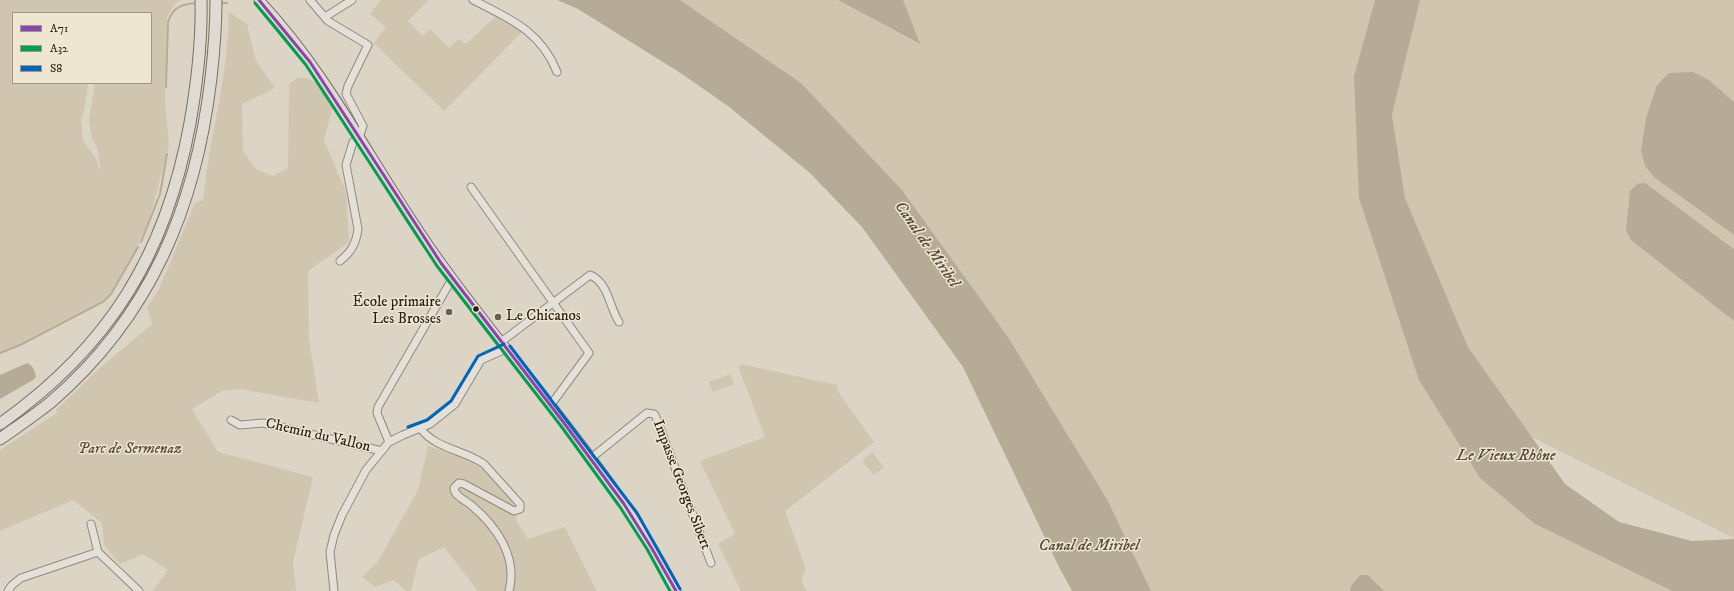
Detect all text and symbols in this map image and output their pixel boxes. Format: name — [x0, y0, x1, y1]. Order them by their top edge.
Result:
legend — [12, 12, 152, 84]
text: A71 — [50, 21, 68, 36]
text: A32 — [50, 41, 68, 56]
text: S8 — [50, 61, 62, 76]
water label: Canal de Miribel — [889, 198, 963, 292]
place label: École primaire Les Brosses — [353, 294, 441, 329]
unlabelled marker — [471, 304, 481, 314]
marker: École primaire Les Brosses — [444, 307, 454, 317]
place label: Le Chicanos — [506, 308, 581, 326]
marker: Le Chicanos — [493, 312, 503, 322]
street label: Chemin du Vallon — [264, 415, 372, 457]
street label: Impasse Georges Sibert — [648, 418, 714, 552]
park label: Parc de Sermenaz — [78, 441, 182, 459]
water label: Le Vieux Rhône — [1457, 447, 1555, 467]
water label: Canal de Miribel — [1039, 537, 1139, 557]

